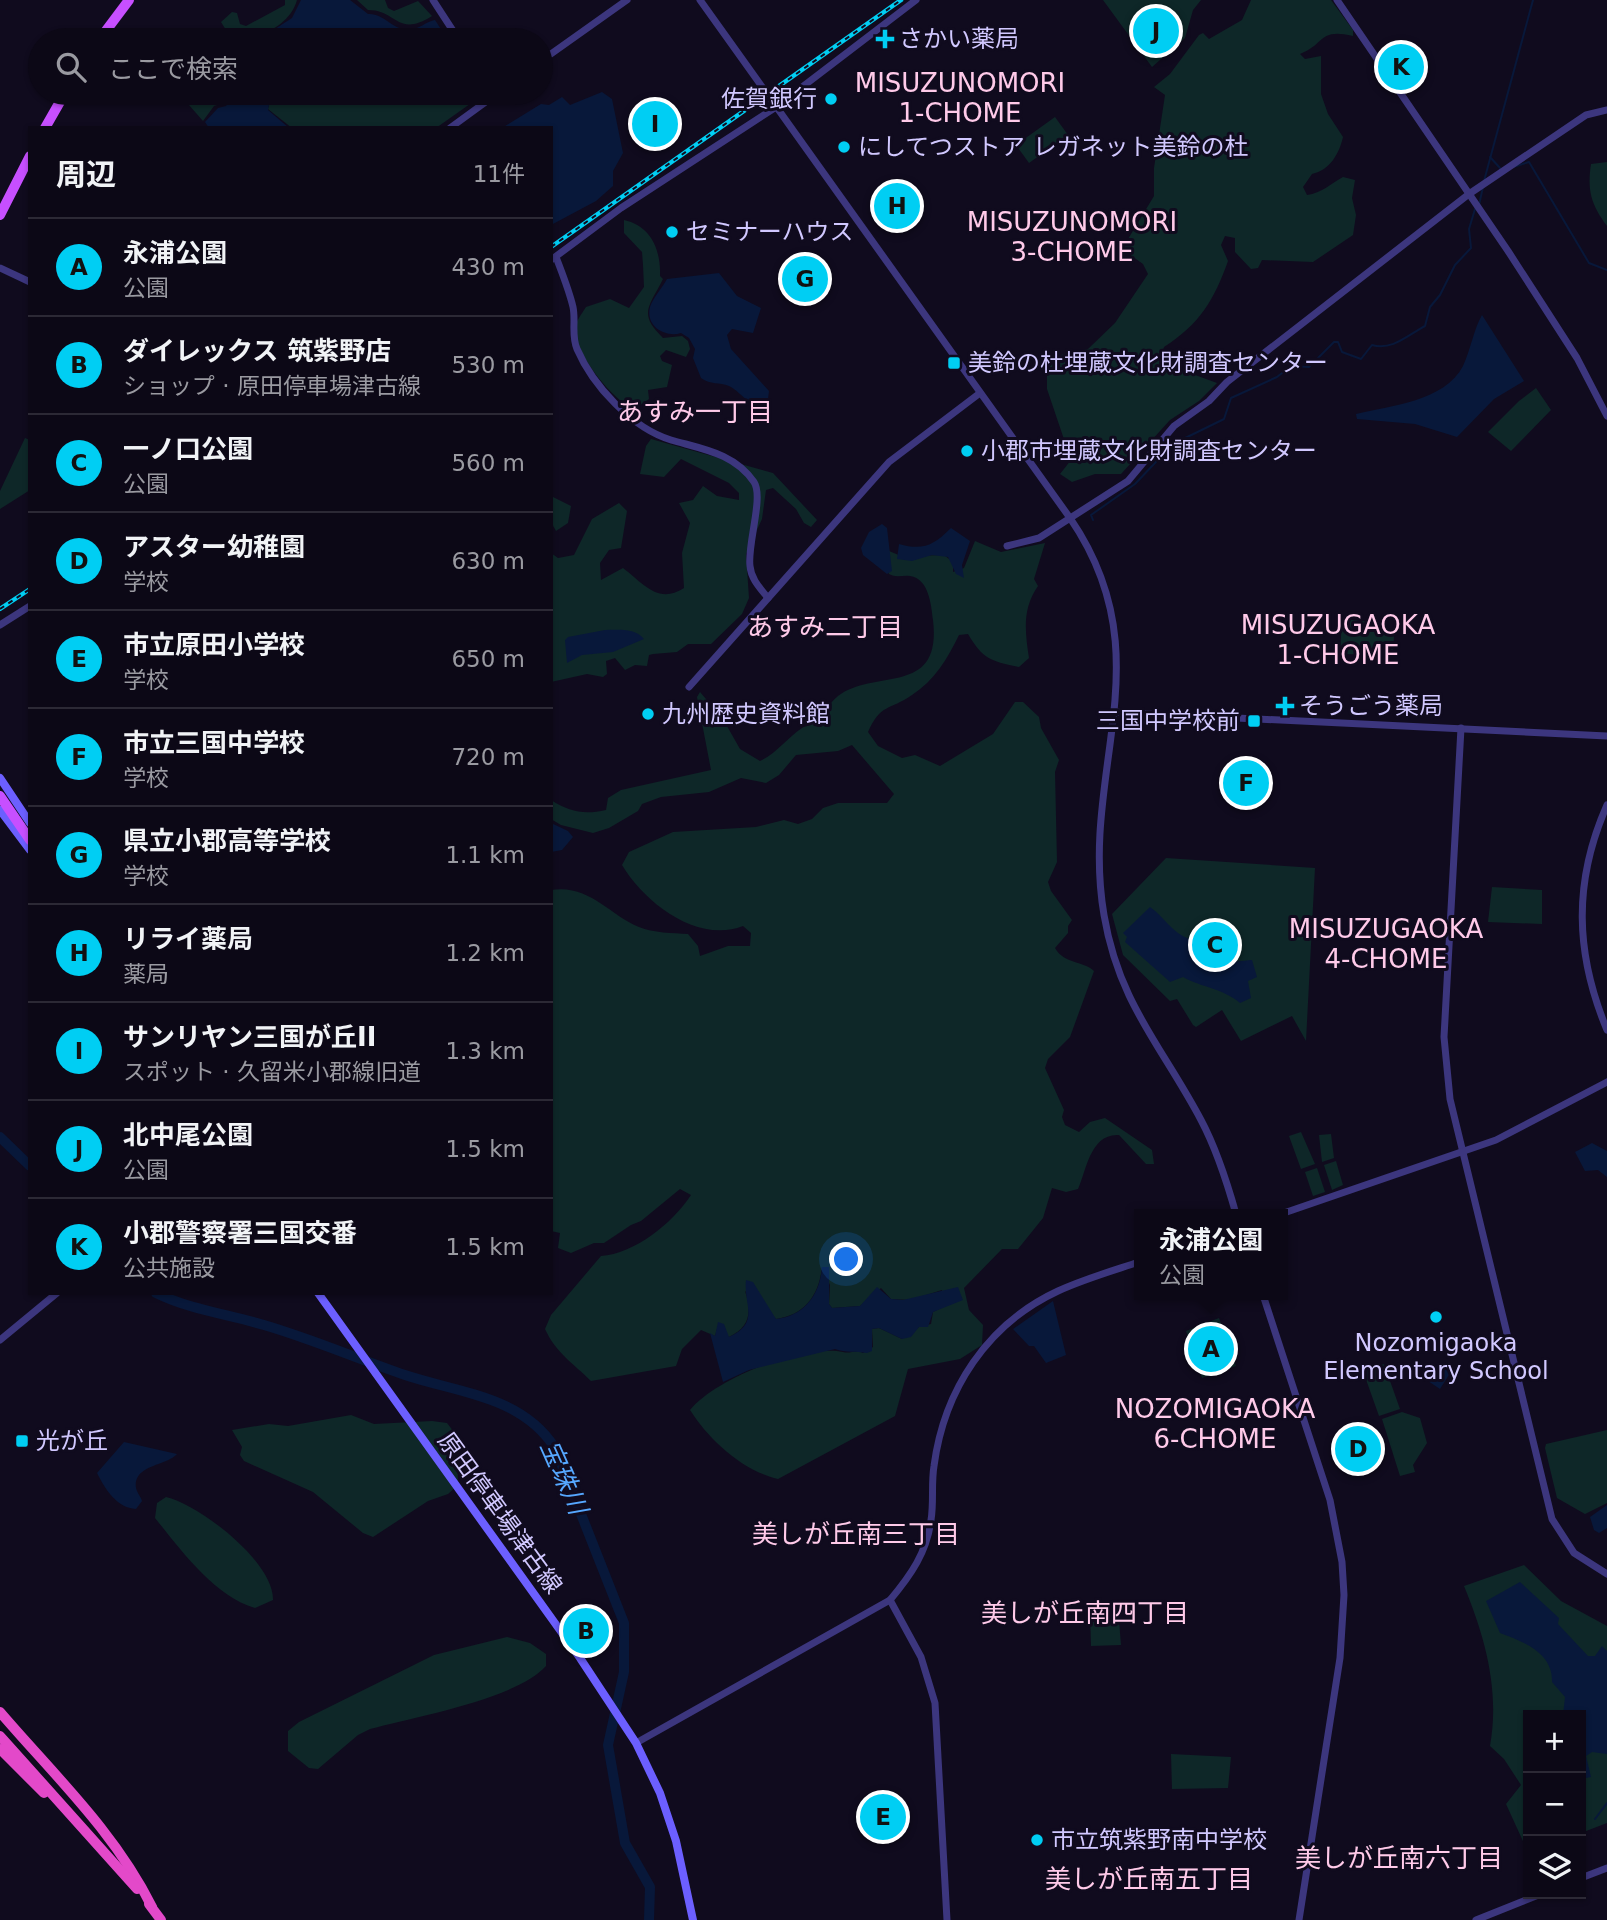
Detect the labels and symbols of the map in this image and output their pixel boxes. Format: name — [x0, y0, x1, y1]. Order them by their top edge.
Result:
pin: J — [1133, 5, 1179, 57]
place label: さかい薬局 — [899, 25, 1019, 53]
marker: さかい薬局 — [877, 31, 893, 47]
pin: K — [1378, 41, 1424, 93]
district label: MISUZUNOMORI 1-CHOME — [855, 68, 1065, 128]
place label: 佐賀銀行 — [721, 85, 817, 113]
marker: 佐賀銀行 — [823, 91, 839, 107]
pin: I — [632, 98, 678, 150]
place label: にしてつストア レガネット美鈴の杜 — [858, 133, 1248, 161]
marker: にしてつストア レガネット美鈴の杜 — [836, 139, 852, 155]
pin: H — [874, 180, 920, 232]
district label: MISUZUNOMORI 3-CHOME — [967, 207, 1177, 267]
place label: セミナーハウス — [686, 218, 854, 246]
marker: セミナーハウス — [664, 224, 680, 240]
pin: G — [782, 253, 828, 305]
place label: 美鈴の杜埋蔵文化財調査センター — [968, 349, 1328, 377]
marker: 美鈴の杜埋蔵文化財調査センター — [946, 355, 962, 371]
district label: あすみ一丁目 — [617, 397, 773, 427]
place label: 小郡市埋蔵文化財調査センター — [981, 437, 1317, 465]
marker: 小郡市埋蔵文化財調査センター — [959, 443, 975, 459]
district label: MISUZUGAOKA 1-CHOME — [1241, 610, 1435, 670]
district label: あすみ二丁目 — [747, 612, 903, 642]
place label: そうごう薬局 — [1299, 692, 1443, 720]
marker: そうごう薬局 — [1277, 698, 1293, 714]
place label: 九州歴史資料館 — [662, 700, 830, 728]
marker: 九州歴史資料館 — [640, 706, 656, 722]
place label: 三国中学校前 — [1096, 707, 1240, 735]
marker: 三国中学校前 — [1246, 713, 1262, 729]
pin: F — [1223, 757, 1269, 809]
district label: MISUZUGAOKA 4-CHOME — [1289, 914, 1483, 974]
pin: C — [1192, 919, 1238, 971]
your location — [829, 1242, 863, 1276]
marker: Nozomigaoka Elementary School — [1428, 1309, 1444, 1325]
pin: A — [1188, 1323, 1234, 1375]
place label: Nozomigaoka Elementary School — [1323, 1329, 1549, 1385]
district label: NOZOMIGAOKA 6-CHOME — [1115, 1394, 1316, 1454]
pin: D — [1335, 1423, 1381, 1475]
place label: 光が丘 — [36, 1427, 108, 1455]
street label: 原田停車場津古線 — [432, 1427, 568, 1599]
marker: 光が丘 — [14, 1433, 30, 1449]
water label: 宝珠川 — [534, 1435, 595, 1521]
district label: 美しが丘南三丁目 — [752, 1519, 960, 1549]
district label: 美しが丘南四丁目 — [981, 1598, 1189, 1628]
pin: B — [563, 1605, 609, 1657]
pin: E — [860, 1791, 906, 1843]
place label: 市立筑紫野南中学校 — [1051, 1826, 1267, 1854]
marker: 市立筑紫野南中学校 — [1029, 1832, 1045, 1848]
district label: 美しが丘南六丁目 — [1295, 1843, 1503, 1873]
district label: 美しが丘南五丁目 — [1045, 1864, 1253, 1894]

